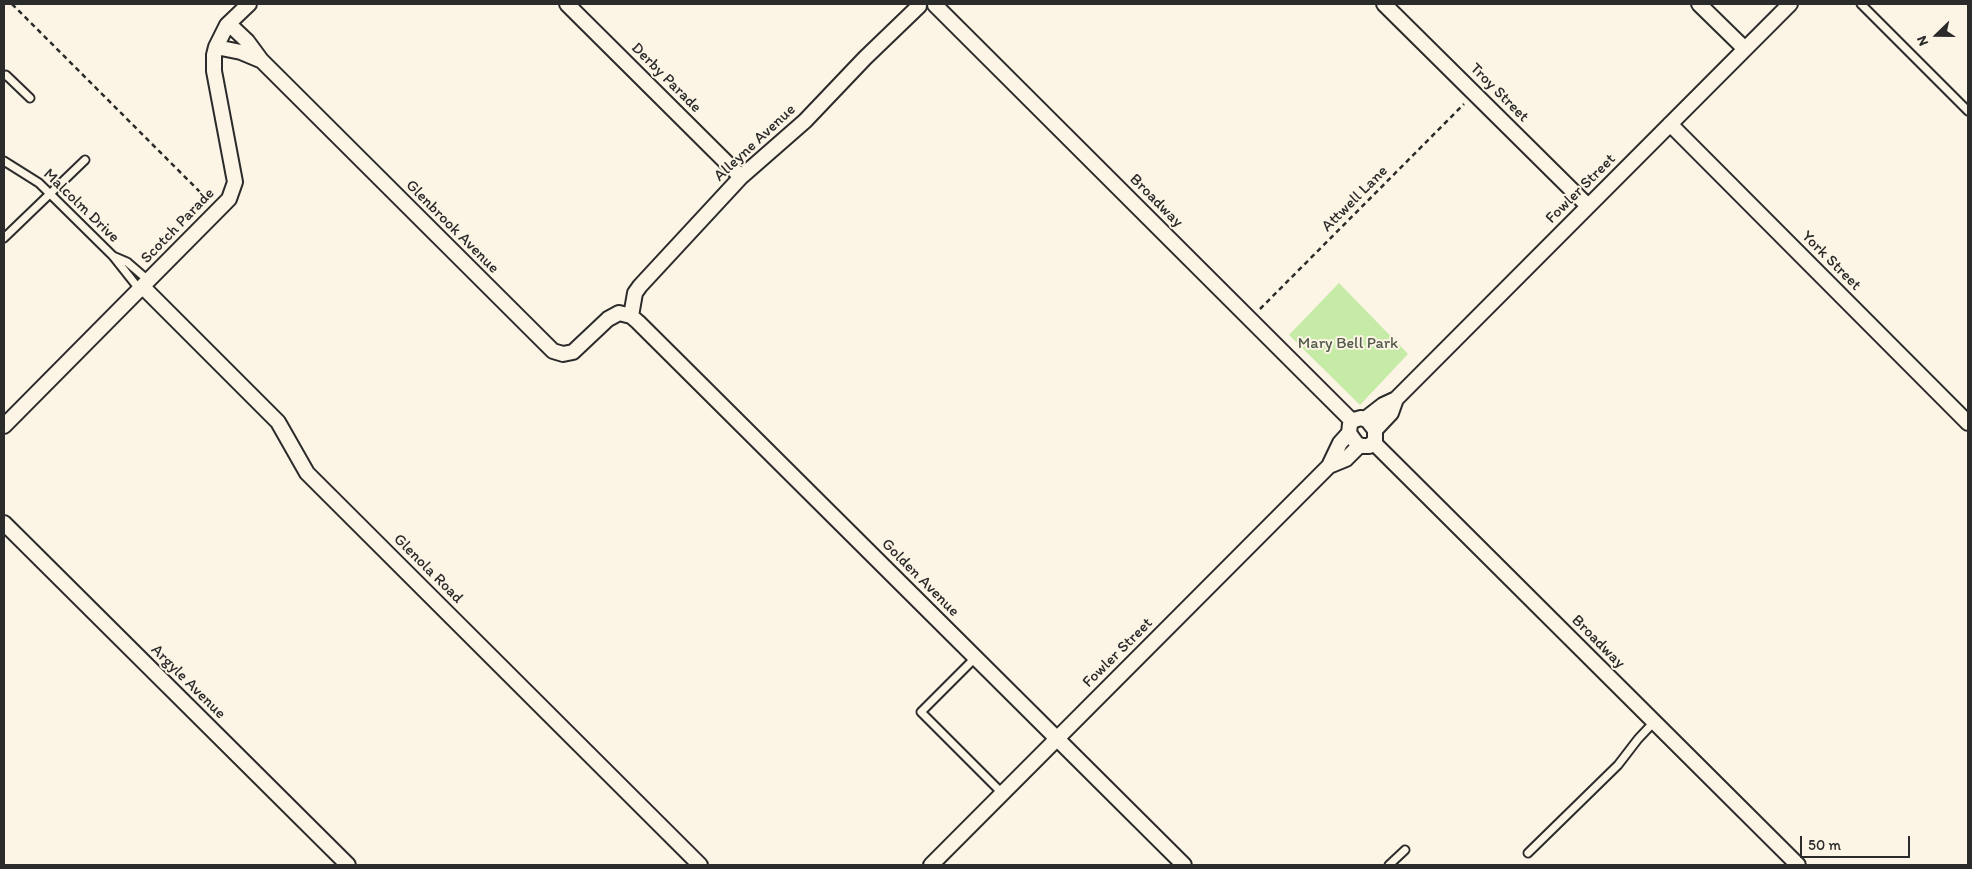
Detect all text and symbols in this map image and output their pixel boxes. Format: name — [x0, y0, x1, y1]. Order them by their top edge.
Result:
north arrow — [1912, 10, 1962, 60]
text: N — [1913, 33, 1932, 48]
street label: Derby Parade — [627, 39, 705, 117]
street label: Troy Street — [1465, 59, 1533, 127]
street label: Alleyne Avenue — [710, 100, 800, 186]
street label: Fowler Street — [1542, 150, 1620, 228]
street label: Attwell Lane — [1318, 162, 1392, 236]
street label: Malcolm Drive — [39, 165, 123, 247]
street label: Broadway — [1125, 170, 1187, 232]
street label: Glenbrook Avenue — [401, 176, 503, 278]
street label: Scotch Parade — [137, 184, 219, 268]
street label: York Street — [1797, 227, 1865, 295]
park label: Mary Bell Park — [1298, 334, 1398, 354]
street label: Glenola Road — [389, 530, 467, 608]
street label: Golden Avenue — [877, 535, 963, 621]
street label: Broadway — [1567, 611, 1629, 673]
street label: Fowler Street — [1079, 614, 1157, 692]
street label: Argyle Avenue — [147, 641, 229, 723]
scale bar — [1802, 826, 1912, 858]
text: 50 m — [1808, 836, 1841, 854]

